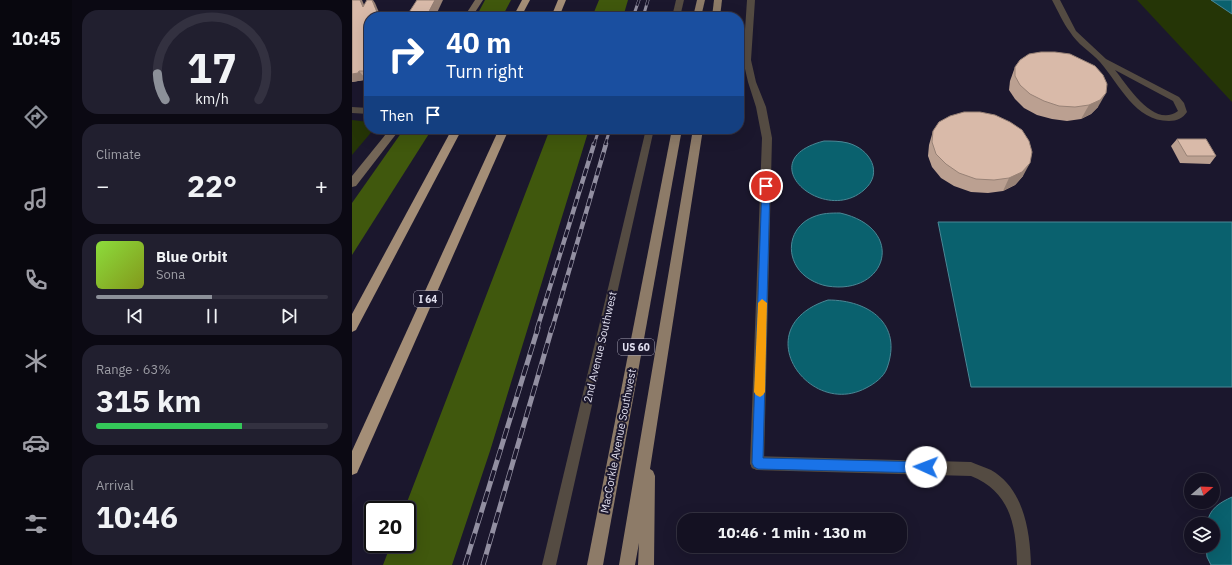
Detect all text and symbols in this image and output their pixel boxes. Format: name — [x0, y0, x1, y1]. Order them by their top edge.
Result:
text: 40 m — [446, 24, 511, 61]
text: 10:45 — [11, 27, 61, 50]
icon: right — [380, 28, 432, 80]
text: 17 — [187, 40, 237, 94]
text: Turn right — [446, 60, 524, 83]
text: km/h — [195, 89, 229, 108]
icon: directions — [22, 103, 50, 131]
icon: arrive — [422, 104, 444, 126]
text: Then — [380, 106, 414, 125]
text: Climate — [96, 146, 141, 163]
text: 22° — [187, 166, 237, 205]
pin — [749, 169, 783, 203]
text: − — [96, 171, 109, 200]
text: + — [315, 171, 328, 200]
icon: arrive — [755, 175, 777, 197]
icon: music — [22, 185, 50, 213]
text: Blue Orbit — [156, 247, 227, 266]
icon: phone — [22, 266, 50, 294]
text: Sona — [156, 266, 185, 283]
street label: 2nd Avenue Southwest — [580, 290, 620, 404]
road number: I 64 — [414, 291, 442, 307]
icon: previous — [124, 305, 146, 327]
icon: pause — [201, 305, 223, 327]
icon: next — [278, 305, 300, 327]
road number: US 60 — [618, 339, 654, 355]
icon: climate — [22, 347, 50, 375]
text: Range · 63% — [96, 361, 170, 378]
street label: MacCorkle Avenue Southwest — [597, 368, 639, 514]
text: 315 km — [96, 381, 201, 420]
icon: car — [22, 429, 50, 457]
position arrow — [905, 446, 947, 488]
north arrow — [1184, 473, 1220, 509]
map controls — [1184, 473, 1220, 553]
text: Arrival — [96, 477, 134, 494]
text: 10:46 — [96, 497, 178, 536]
speed limit sign: 20 — [364, 501, 416, 553]
icon: filters — [22, 510, 50, 538]
button: layers — [1184, 517, 1220, 553]
text: 10:46 · 1 min · 130 m — [718, 523, 866, 542]

